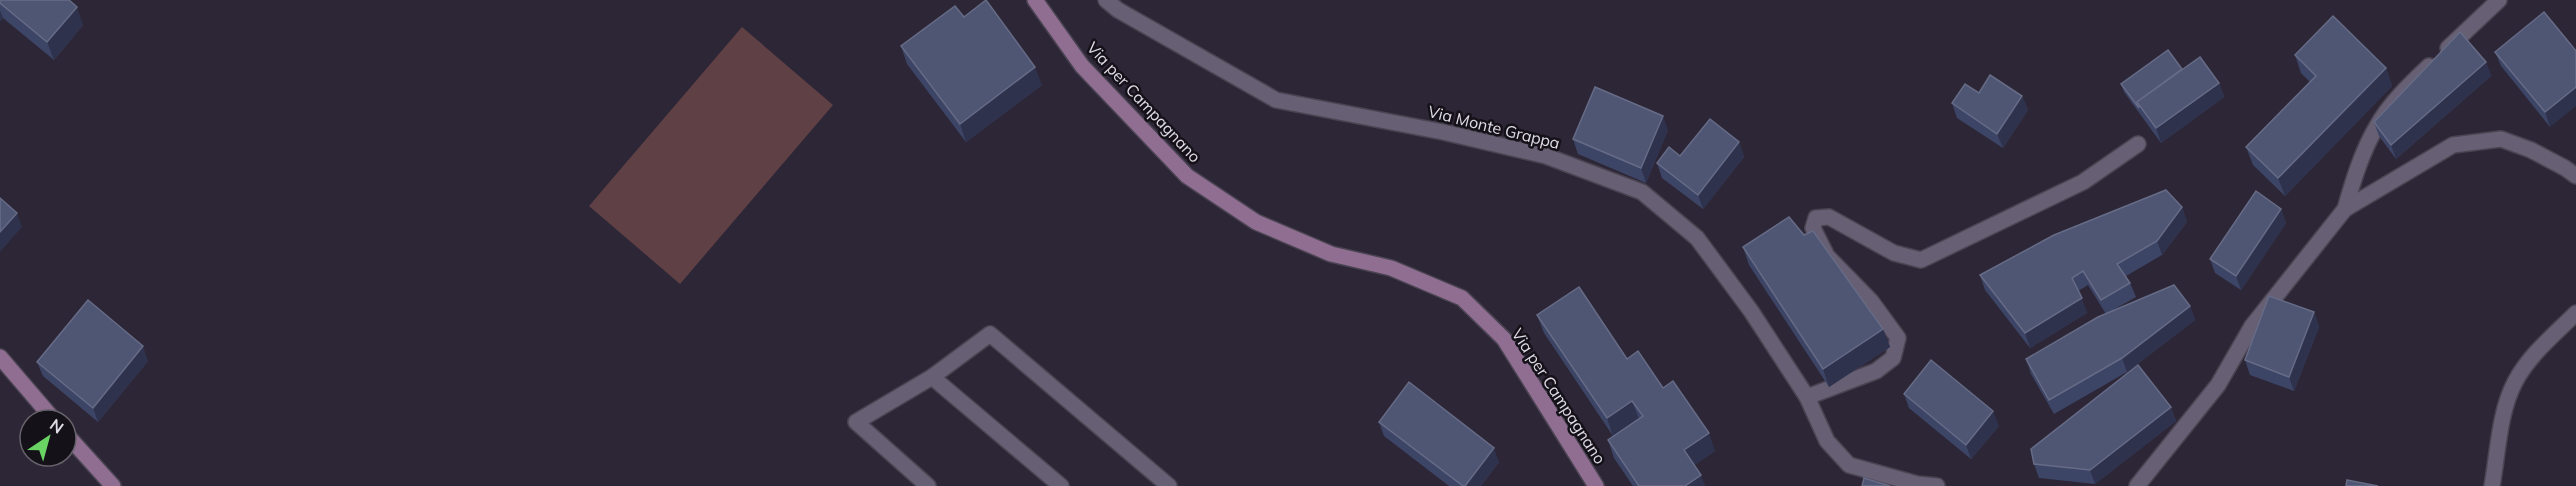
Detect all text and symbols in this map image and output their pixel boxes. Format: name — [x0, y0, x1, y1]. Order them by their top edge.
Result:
street label: Via per Campagnano — [1083, 38, 1205, 166]
street label: Via Monte Grappa — [1426, 101, 1562, 153]
street label: Via per Campagnano — [1508, 324, 1610, 468]
north arrow — [18, 408, 78, 468]
text: N — [46, 414, 68, 438]

